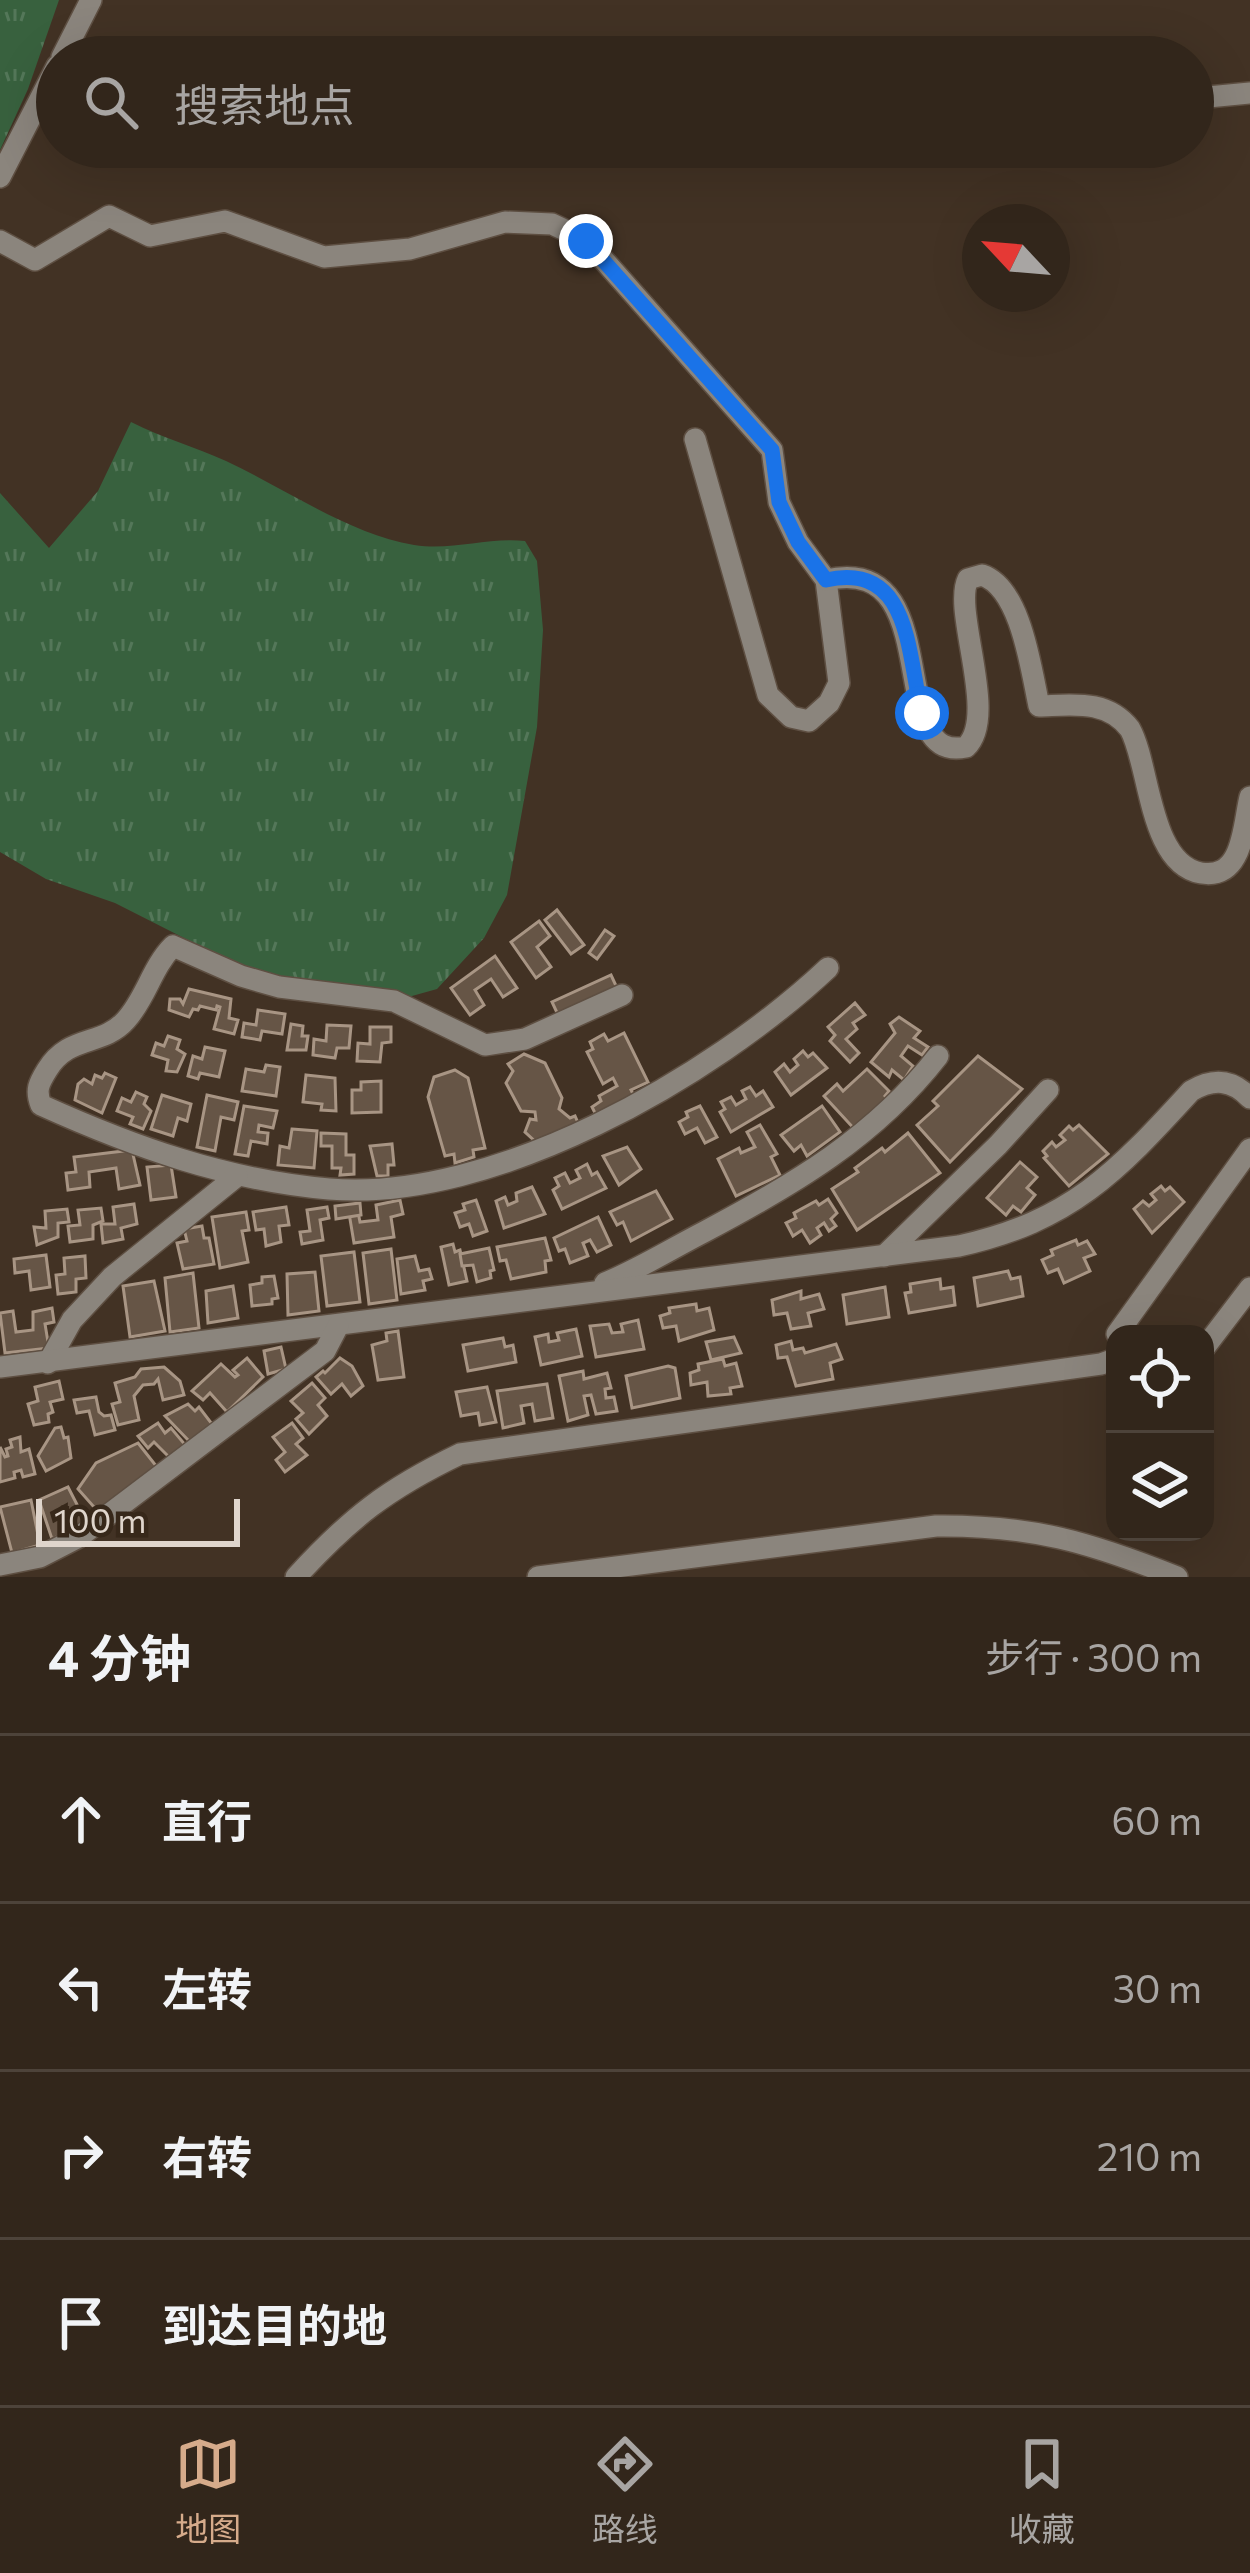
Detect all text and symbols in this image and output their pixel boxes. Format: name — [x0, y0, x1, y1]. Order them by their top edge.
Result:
search box — [36, 36, 1214, 168]
icon: search — [78, 69, 144, 135]
text: 搜索地点 — [174, 76, 354, 131]
north arrow — [962, 204, 1070, 312]
route end — [559, 214, 613, 268]
route start — [895, 686, 949, 740]
map controls — [1106, 1325, 1214, 1541]
button: locate — [1106, 1325, 1214, 1433]
button: layers — [1106, 1433, 1214, 1541]
scale bar — [36, 1493, 240, 1546]
text: 100 m — [54, 1499, 146, 1540]
text: 4 分钟 — [48, 1625, 191, 1688]
text: 步行 · 300 m — [985, 1632, 1202, 1680]
icon: ahead — [48, 1786, 114, 1852]
text: 直行 — [162, 1792, 252, 1847]
text: 60 m — [1111, 1795, 1202, 1843]
icon: left — [48, 1954, 114, 2020]
text: 左转 — [162, 1960, 252, 2015]
text: 30 m — [1113, 1963, 1202, 2011]
icon: right — [48, 2122, 114, 2188]
text: 右转 — [162, 2128, 252, 2183]
text: 210 m — [1097, 2131, 1202, 2179]
icon: arrive — [48, 2290, 114, 2356]
text: 到达目的地 — [162, 2296, 387, 2351]
tab: 地图 — [175, 2431, 241, 2551]
tab: 路线 — [592, 2431, 658, 2551]
tab: 收藏 — [1009, 2431, 1075, 2551]

